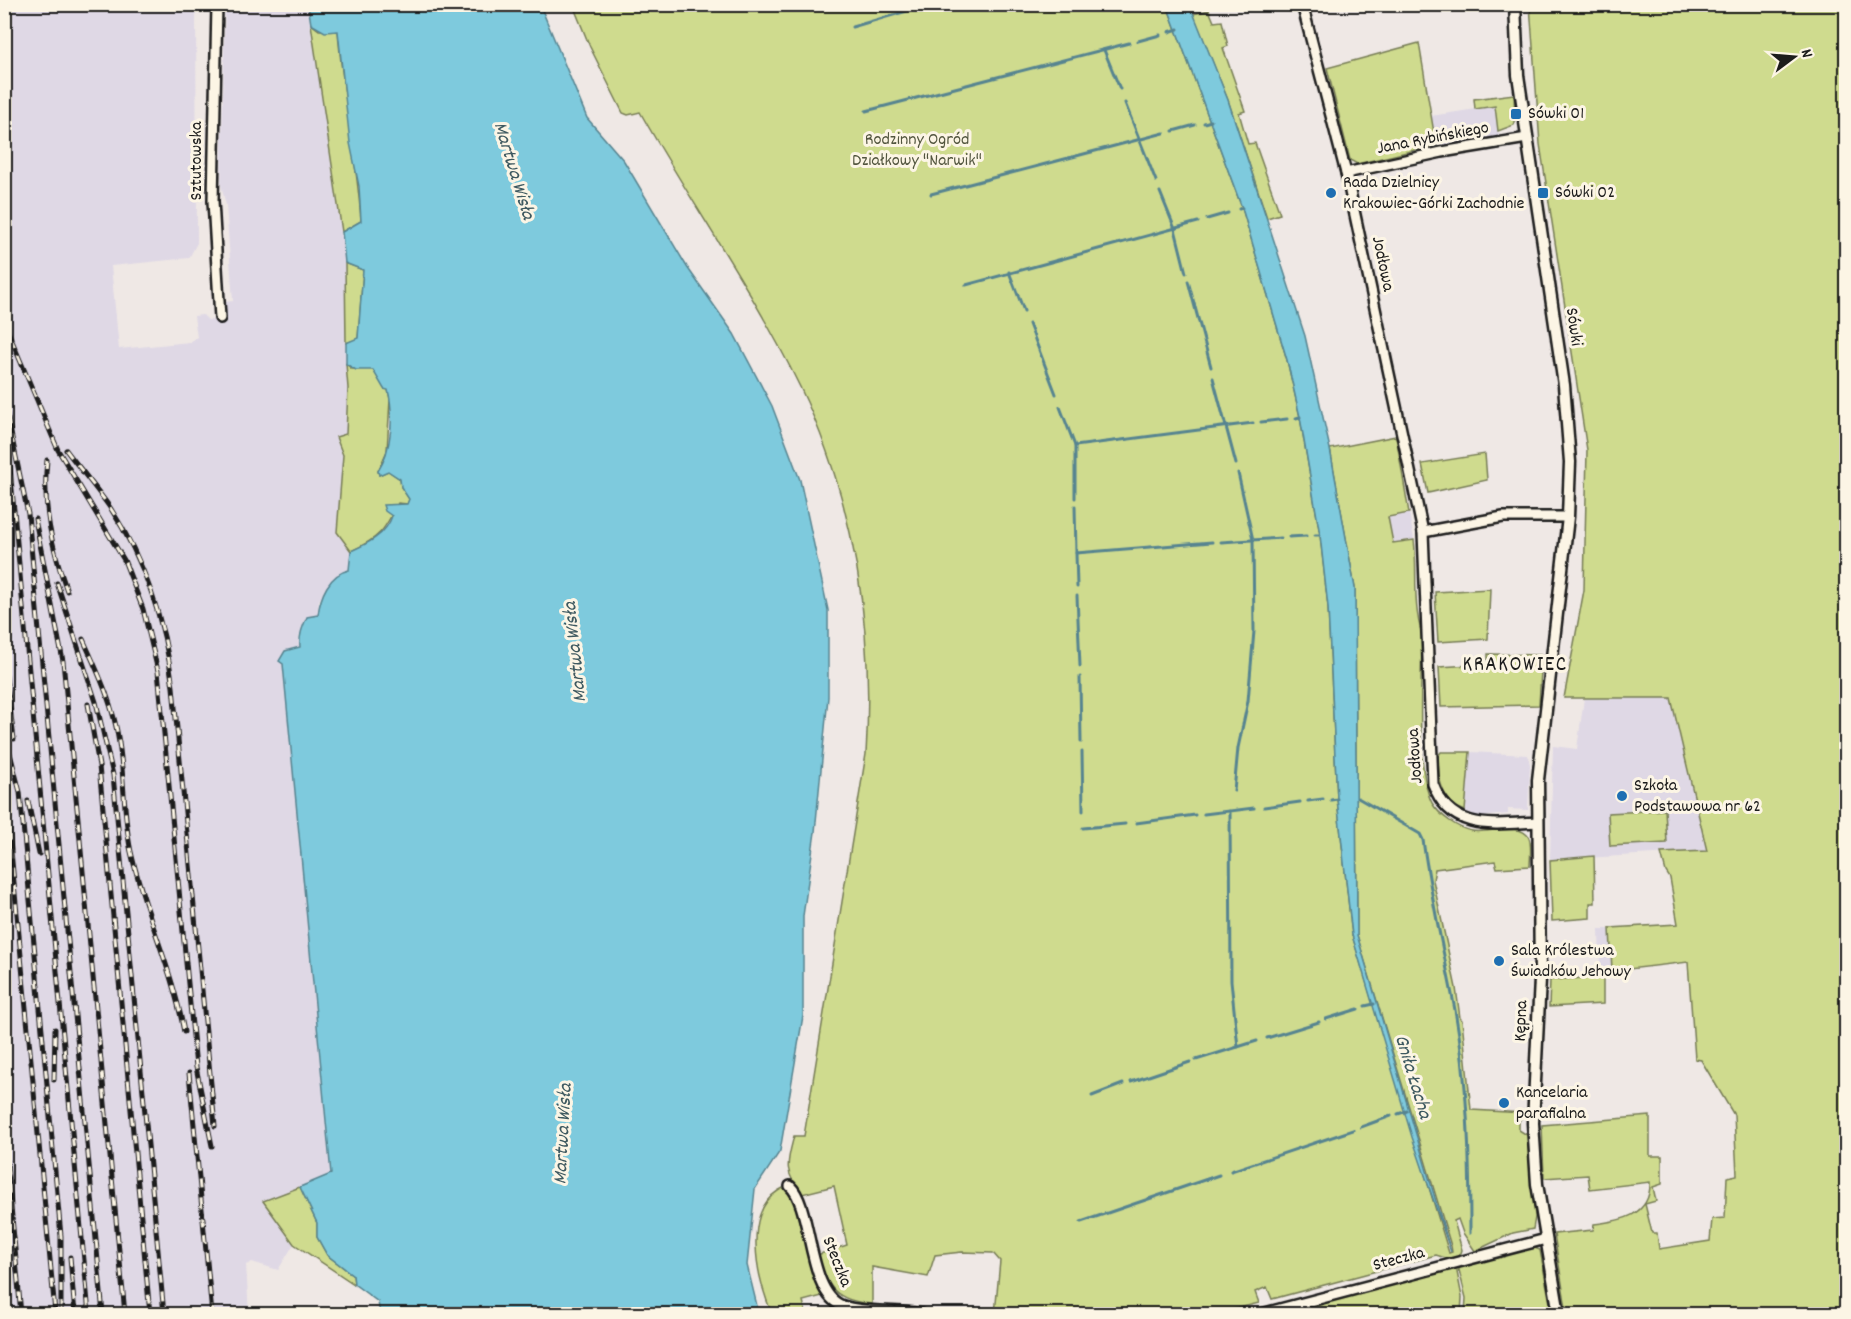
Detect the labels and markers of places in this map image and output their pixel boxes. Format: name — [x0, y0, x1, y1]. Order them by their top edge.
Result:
place label: Sówki 01 — [1528, 102, 1584, 127]
marker: Sówki 01 — [1509, 107, 1523, 121]
place label: Rada Dzielnicy Krakowiec-Górki Zachodnie — [1343, 171, 1525, 217]
place label: Sówki 02 — [1555, 181, 1615, 206]
marker: Rada Dzielnicy Krakowiec-Górki Zachodnie — [1324, 186, 1338, 200]
marker: Sówki 02 — [1536, 186, 1550, 200]
place label: Szkoła Podstawowa nr 62 — [1634, 774, 1761, 820]
marker: Szkoła Podstawowa nr 62 — [1615, 789, 1629, 803]
place label: Sala Królestwa Świadków Jehowy — [1511, 939, 1632, 985]
marker: Sala Królestwa Świadków Jehowy — [1492, 954, 1506, 968]
place label: Kancelaria parafialna — [1516, 1081, 1588, 1127]
marker: Kancelaria parafialna — [1497, 1096, 1511, 1110]

